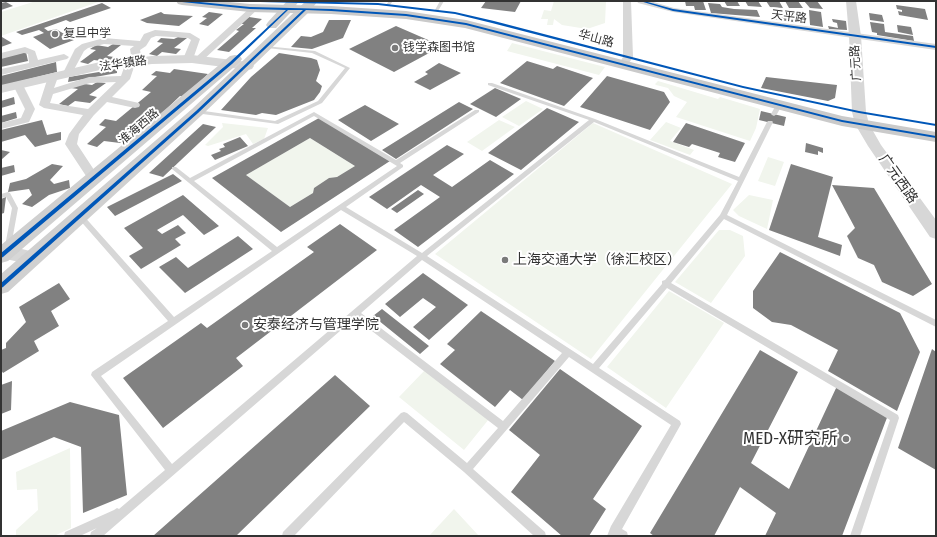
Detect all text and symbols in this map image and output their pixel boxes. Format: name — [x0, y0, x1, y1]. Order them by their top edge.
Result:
street label: 天平路 — [770, 8, 808, 26]
place label: 复旦中学 — [63, 27, 111, 41]
street label: 华山路 — [577, 27, 615, 51]
marker: 复旦中学 — [50, 29, 60, 39]
place label: 钱学森图书馆 — [403, 41, 475, 55]
marker: 钱学森图书馆 — [390, 43, 400, 53]
street label: 广元路 — [848, 45, 864, 81]
street label: 法华镇路 — [98, 54, 148, 74]
street label: 淮海西路 — [116, 106, 162, 148]
street label: 广元西路 — [875, 151, 921, 207]
place label: 上海交通大学（徐汇校区） — [513, 252, 681, 268]
marker: 上海交通大学（徐汇校区） — [500, 255, 510, 265]
place label: 安泰经济与管理学院 — [253, 317, 379, 333]
marker: 安泰经济与管理学院 — [240, 320, 250, 330]
place label: MED-X研究所 — [743, 429, 838, 449]
marker: MED-X研究所 — [841, 434, 851, 444]

